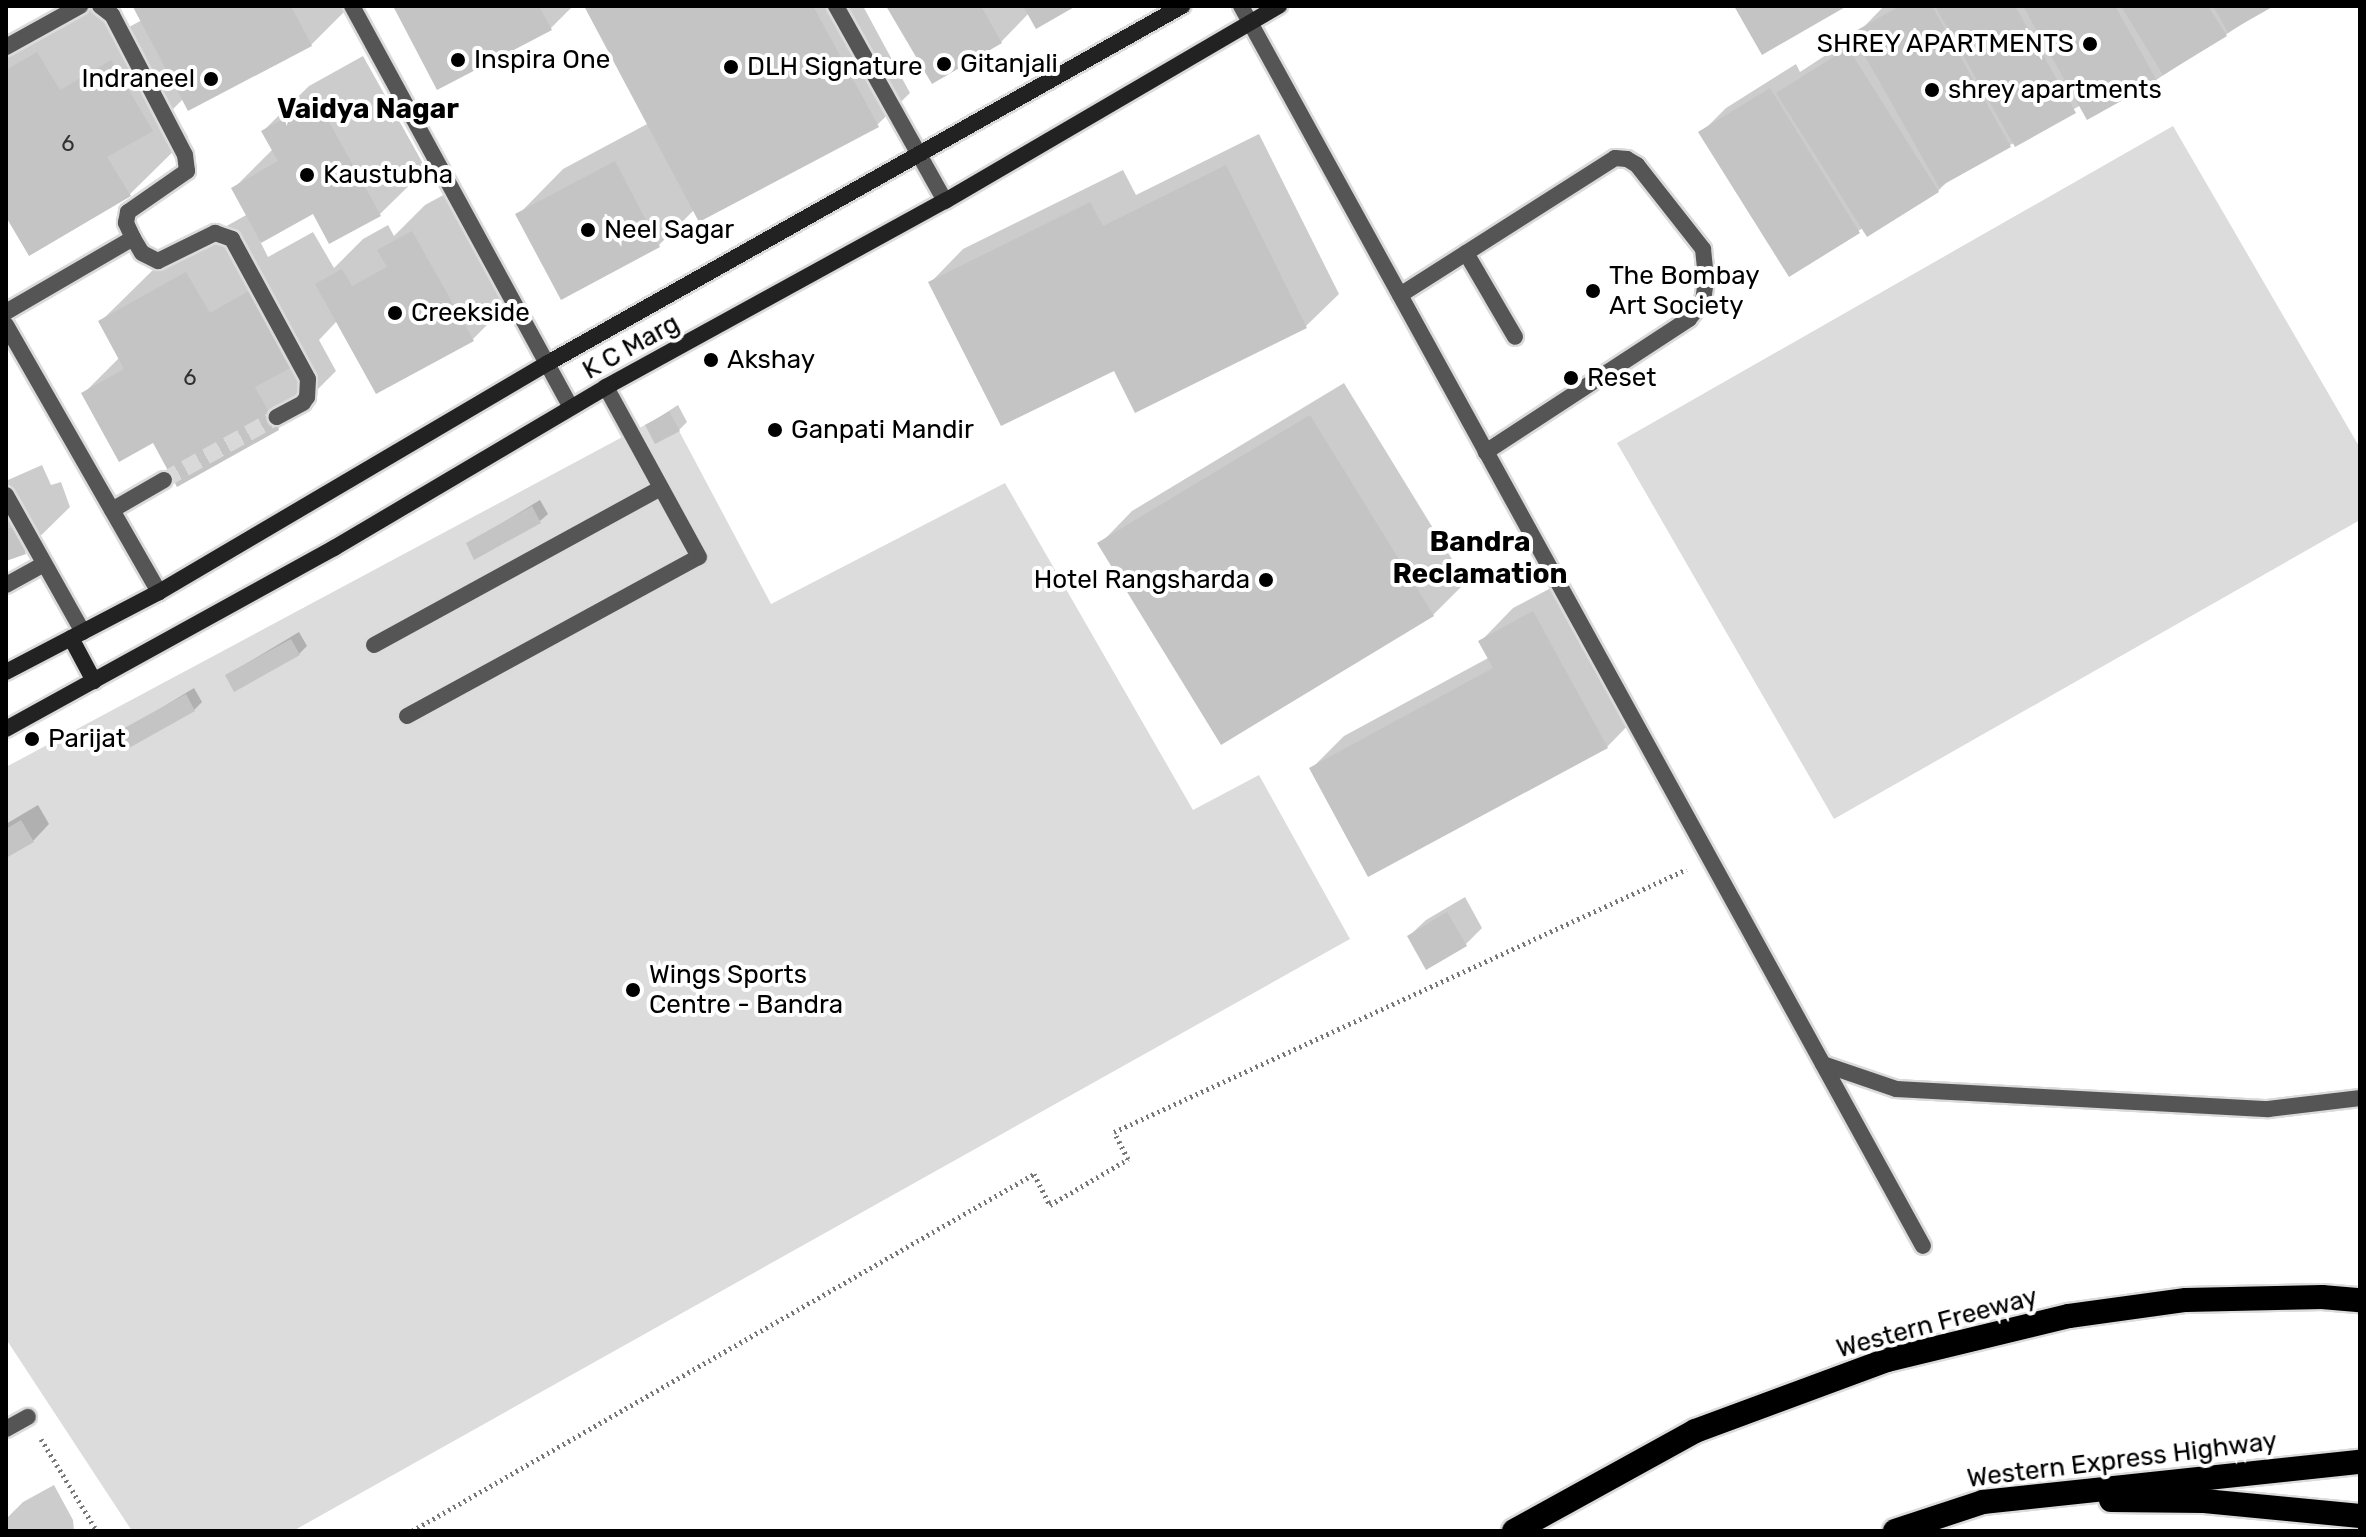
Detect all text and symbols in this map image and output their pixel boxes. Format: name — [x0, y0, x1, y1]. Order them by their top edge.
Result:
place label: SHREY APARTMENTS — [1815, 28, 2074, 60]
marker: SHREY APARTMENTS — [2081, 35, 2099, 53]
place label: Inspira One — [474, 44, 610, 76]
place label: Gitanjali — [960, 48, 1058, 80]
marker: Inspira One — [449, 51, 467, 69]
place label: DLH Signature — [747, 51, 922, 83]
marker: Gitanjali — [935, 55, 953, 73]
marker: DLH Signature — [722, 58, 740, 76]
place label: Indraneel — [81, 63, 195, 95]
marker: Indraneel — [202, 70, 220, 88]
place label: shrey apartments — [1948, 74, 2162, 106]
marker: shrey apartments — [1923, 81, 1941, 99]
district label: Vaidya Nagar — [277, 92, 459, 126]
house number: 6 — [61, 131, 75, 157]
place label: Kaustubha — [323, 159, 453, 191]
marker: Kaustubha — [298, 166, 316, 184]
place label: Neel Sagar — [604, 214, 734, 246]
marker: Neel Sagar — [579, 221, 597, 239]
place label: The Bombay Art Society — [1609, 260, 1760, 322]
marker: The Bombay Art Society — [1584, 282, 1602, 300]
place label: Creekside — [411, 297, 530, 329]
marker: Creekside — [386, 304, 404, 322]
street label: K C Marg — [577, 308, 685, 386]
place label: Akshay — [727, 344, 815, 376]
marker: Akshay — [702, 351, 720, 369]
place label: Reset — [1587, 362, 1656, 394]
house number: 6 — [183, 365, 197, 391]
marker: Reset — [1562, 369, 1580, 387]
place label: Ganpati Mandir — [791, 414, 974, 446]
marker: Ganpati Mandir — [766, 421, 784, 439]
district label: Bandra Reclamation — [1392, 525, 1568, 591]
place label: Hotel Rangsharda — [1034, 564, 1250, 596]
marker: Hotel Rangsharda — [1257, 571, 1275, 589]
place label: Parijat — [48, 723, 126, 755]
marker: Parijat — [23, 730, 41, 748]
place label: Wings Sports Centre - Bandra — [649, 959, 843, 1020]
marker: Wings Sports Centre - Bandra — [624, 981, 642, 999]
street label: Western Freeway — [1833, 1281, 2041, 1365]
street label: Western Express Highway — [1965, 1426, 2279, 1494]

